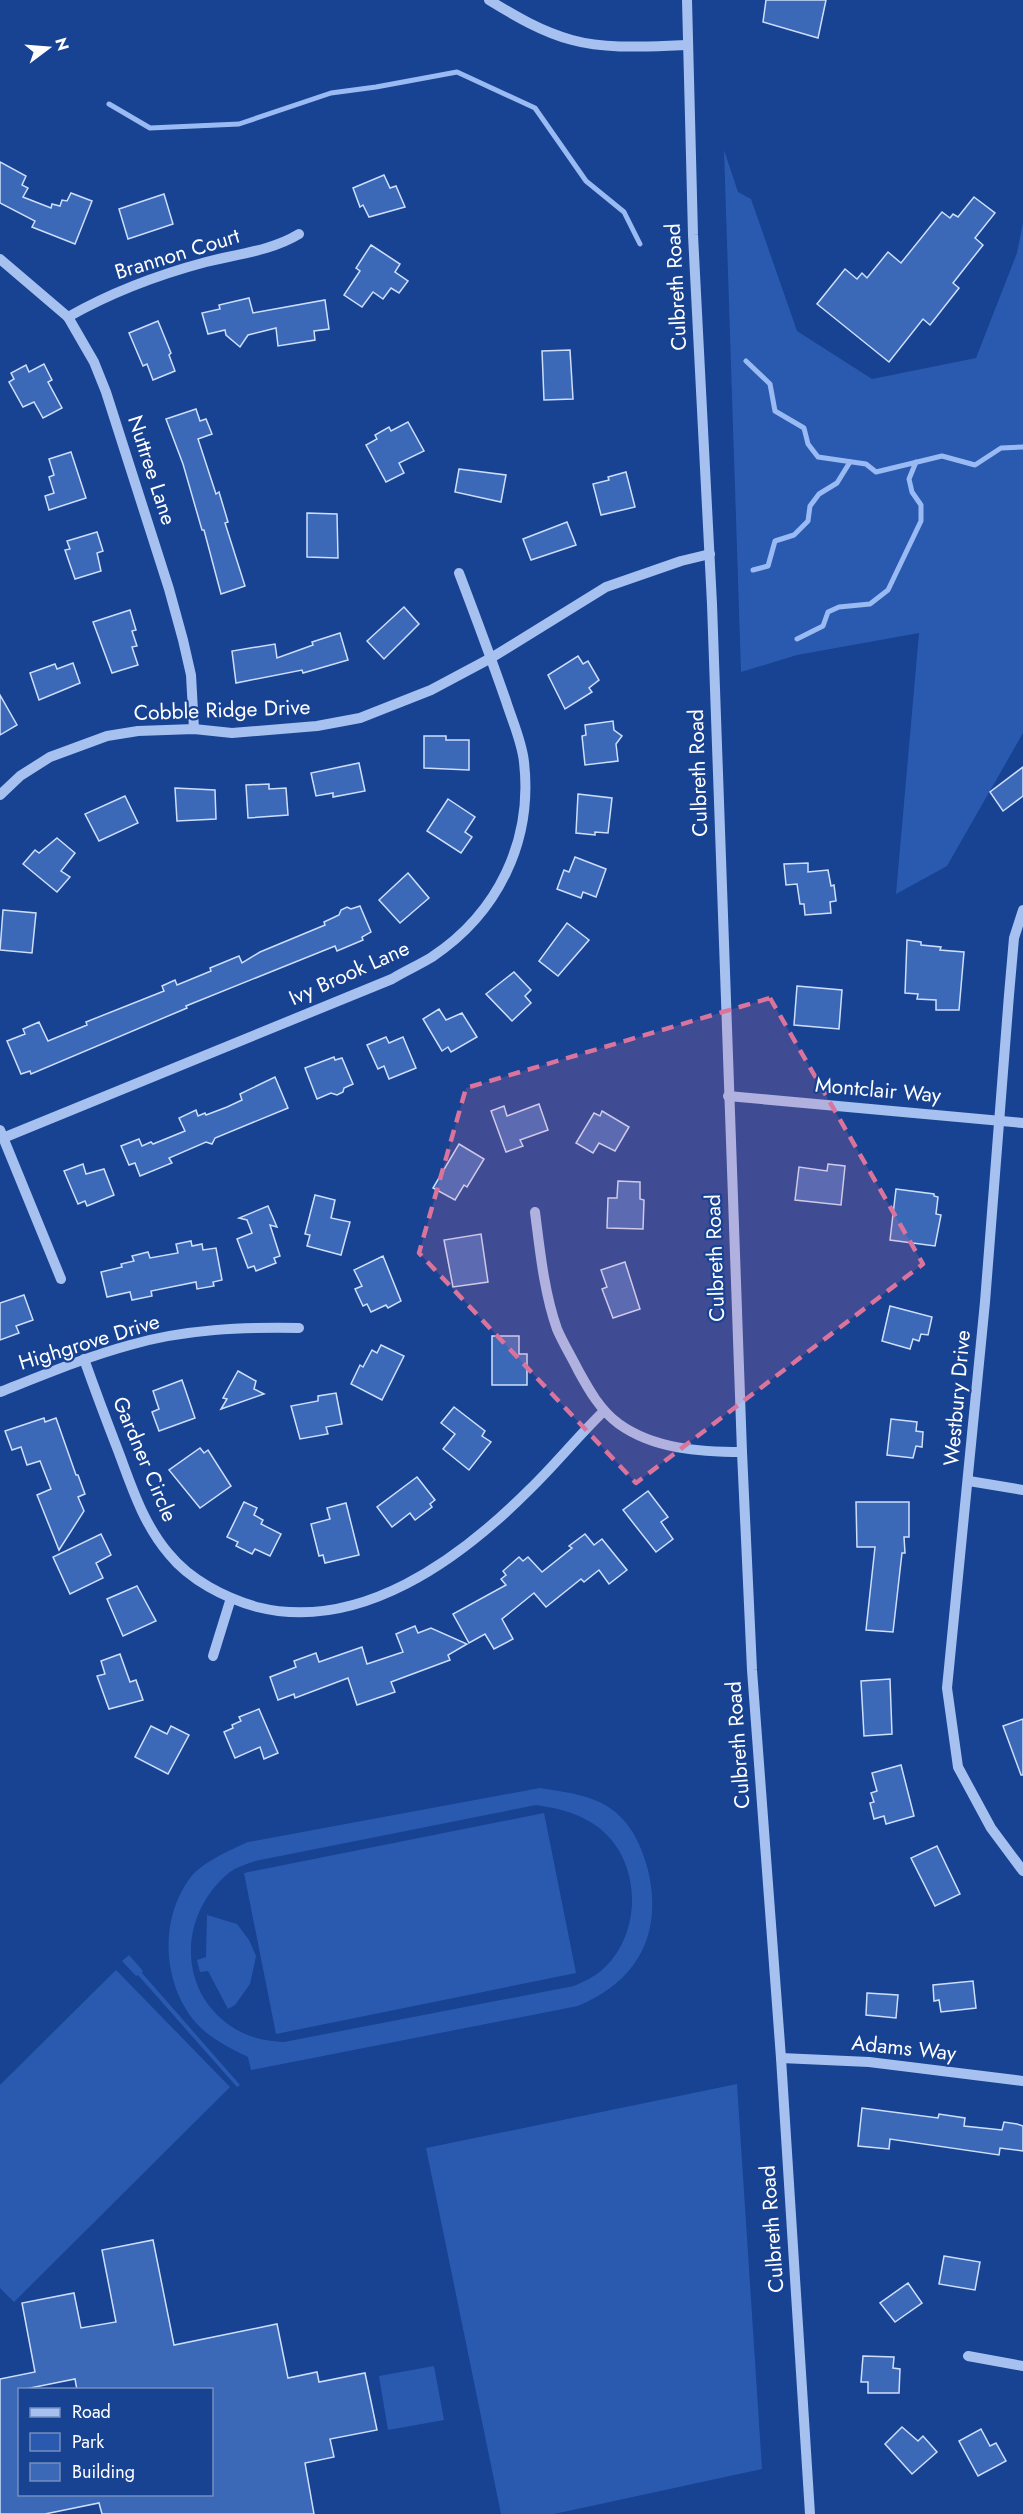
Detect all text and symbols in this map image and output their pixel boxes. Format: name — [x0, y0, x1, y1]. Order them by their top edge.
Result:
north arrow — [18, 18, 78, 78]
text: N — [49, 35, 75, 53]
street label: Brannon Court — [111, 221, 243, 287]
street label: Culbreth Road — [658, 223, 694, 351]
street label: Nuttree Lane — [120, 411, 184, 529]
street label: Cobble Ridge Drive — [133, 692, 311, 728]
street label: Culbreth Road — [681, 709, 715, 837]
street label: Ivy Brook Lane — [284, 933, 414, 1013]
street label: Montclair Way — [814, 1070, 943, 1111]
street label: Culbreth Road — [698, 1194, 732, 1322]
street label: Highgrove Drive — [15, 1306, 163, 1378]
street label: Westbury Drive — [936, 1329, 978, 1467]
street label: Gardner Circle — [105, 1392, 185, 1526]
street label: Culbreth Road — [719, 1680, 757, 1810]
street label: Adams Way — [850, 2028, 959, 2068]
street label: Culbreth Road — [753, 2164, 791, 2294]
legend — [18, 2388, 213, 2496]
text: Road — [72, 2399, 111, 2425]
text: Park — [72, 2429, 104, 2455]
text: Building — [72, 2459, 135, 2485]

